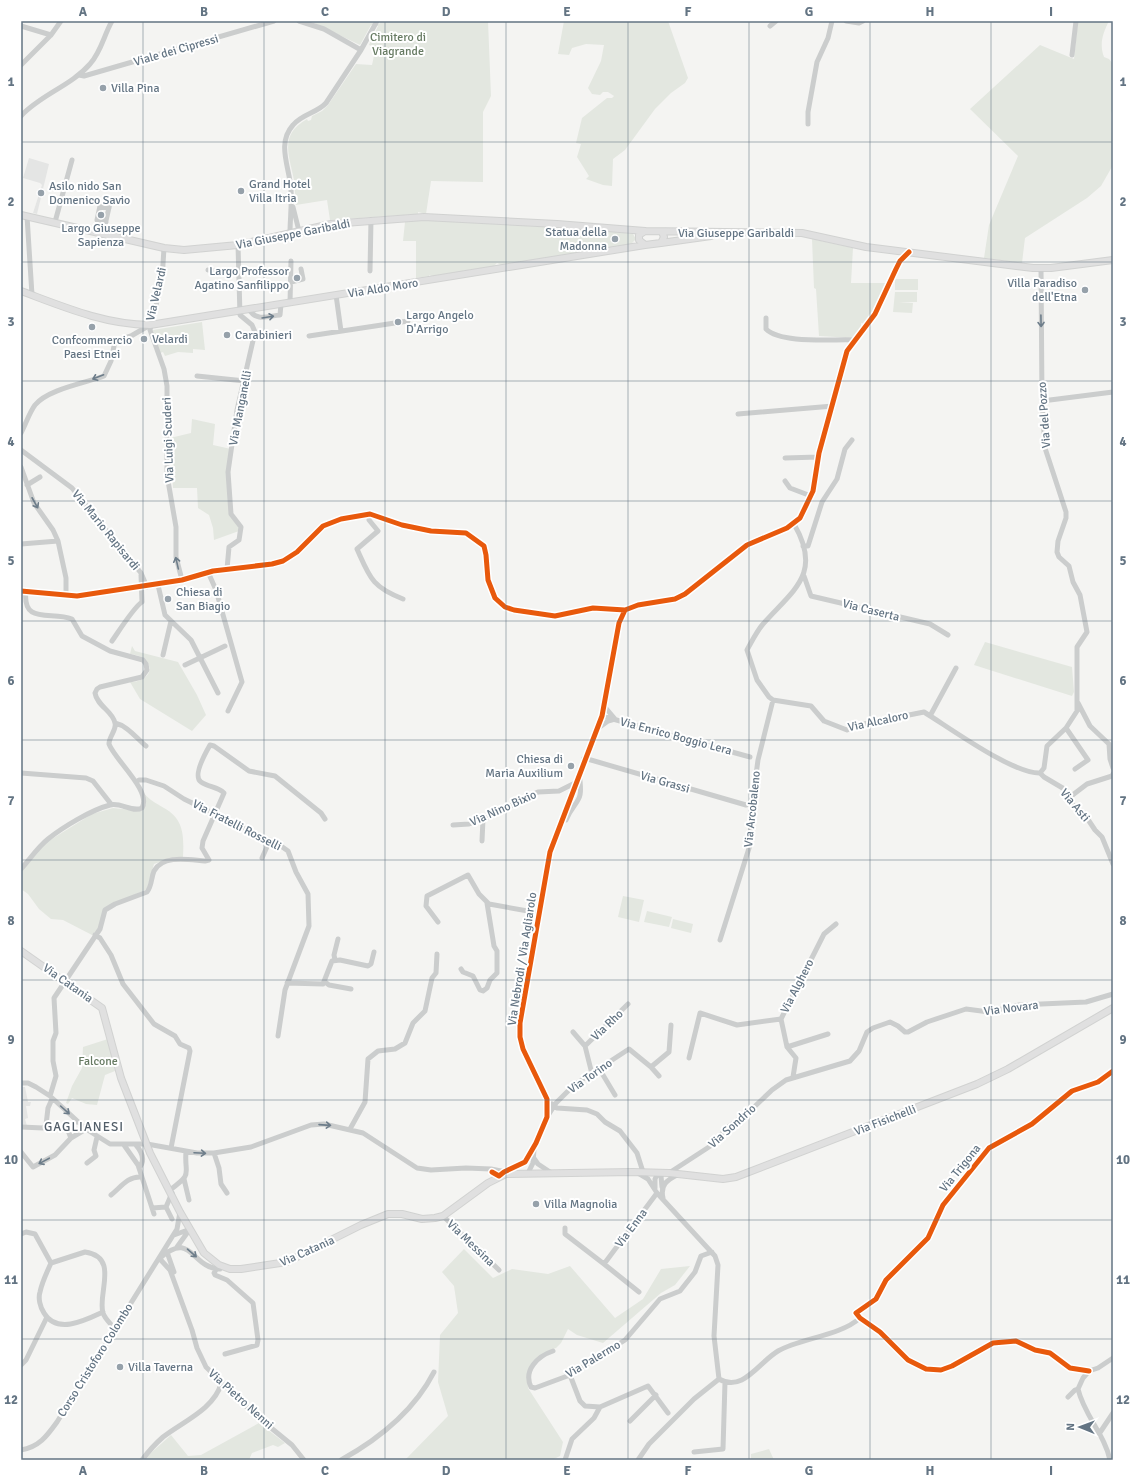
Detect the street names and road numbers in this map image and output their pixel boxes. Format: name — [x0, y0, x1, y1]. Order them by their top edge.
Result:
street label: Viale dei Cipressi — [132, 31, 220, 70]
street label: Via Giuseppe Garibaldi — [235, 216, 352, 253]
street label: Via Giuseppe Garibaldi — [678, 226, 794, 241]
street label: Via Velardi — [143, 266, 170, 322]
street label: Via Aldo Moro — [347, 276, 419, 301]
street label: Via Manganelli — [226, 369, 255, 447]
street label: Via del Pozzo — [1035, 381, 1054, 449]
street label: Via Luigi Scuderi — [160, 397, 177, 483]
street label: Via Mario Rapisardi — [68, 487, 143, 574]
street label: Via Caserta — [841, 596, 901, 625]
street label: Via Alcaloro — [847, 708, 910, 735]
street label: Via Enrico Boggio Lera — [618, 714, 733, 759]
street label: Via Grassi — [638, 768, 691, 797]
street label: Via Arcobaleno — [741, 770, 764, 848]
street label: Via Asti — [1056, 786, 1093, 825]
street label: Via Nino Bixio — [468, 787, 539, 830]
street label: Via Fratelli Rosselli — [190, 797, 284, 854]
street label: Via Nebrodi / Via Agliarolo — [505, 891, 540, 1027]
street label: Via Alghero — [777, 957, 817, 1016]
street label: Via Catania — [40, 961, 96, 1006]
street label: Via Novara — [983, 998, 1039, 1019]
street label: Via Rho — [588, 1006, 627, 1044]
street label: Via Torino — [565, 1056, 615, 1097]
street label: Via Sondrio — [705, 1101, 759, 1152]
street label: Via Fisichelli — [852, 1102, 918, 1139]
street label: Via Trigona — [937, 1141, 984, 1195]
street label: Via Enna — [612, 1206, 651, 1251]
street label: Via Messina — [444, 1217, 498, 1270]
street label: Via Catania — [278, 1233, 337, 1270]
street label: Corso Cristoforo Colombo — [54, 1301, 136, 1420]
street label: Via Palermo — [563, 1337, 623, 1382]
street label: Via Pietro Nenni — [205, 1366, 276, 1433]

